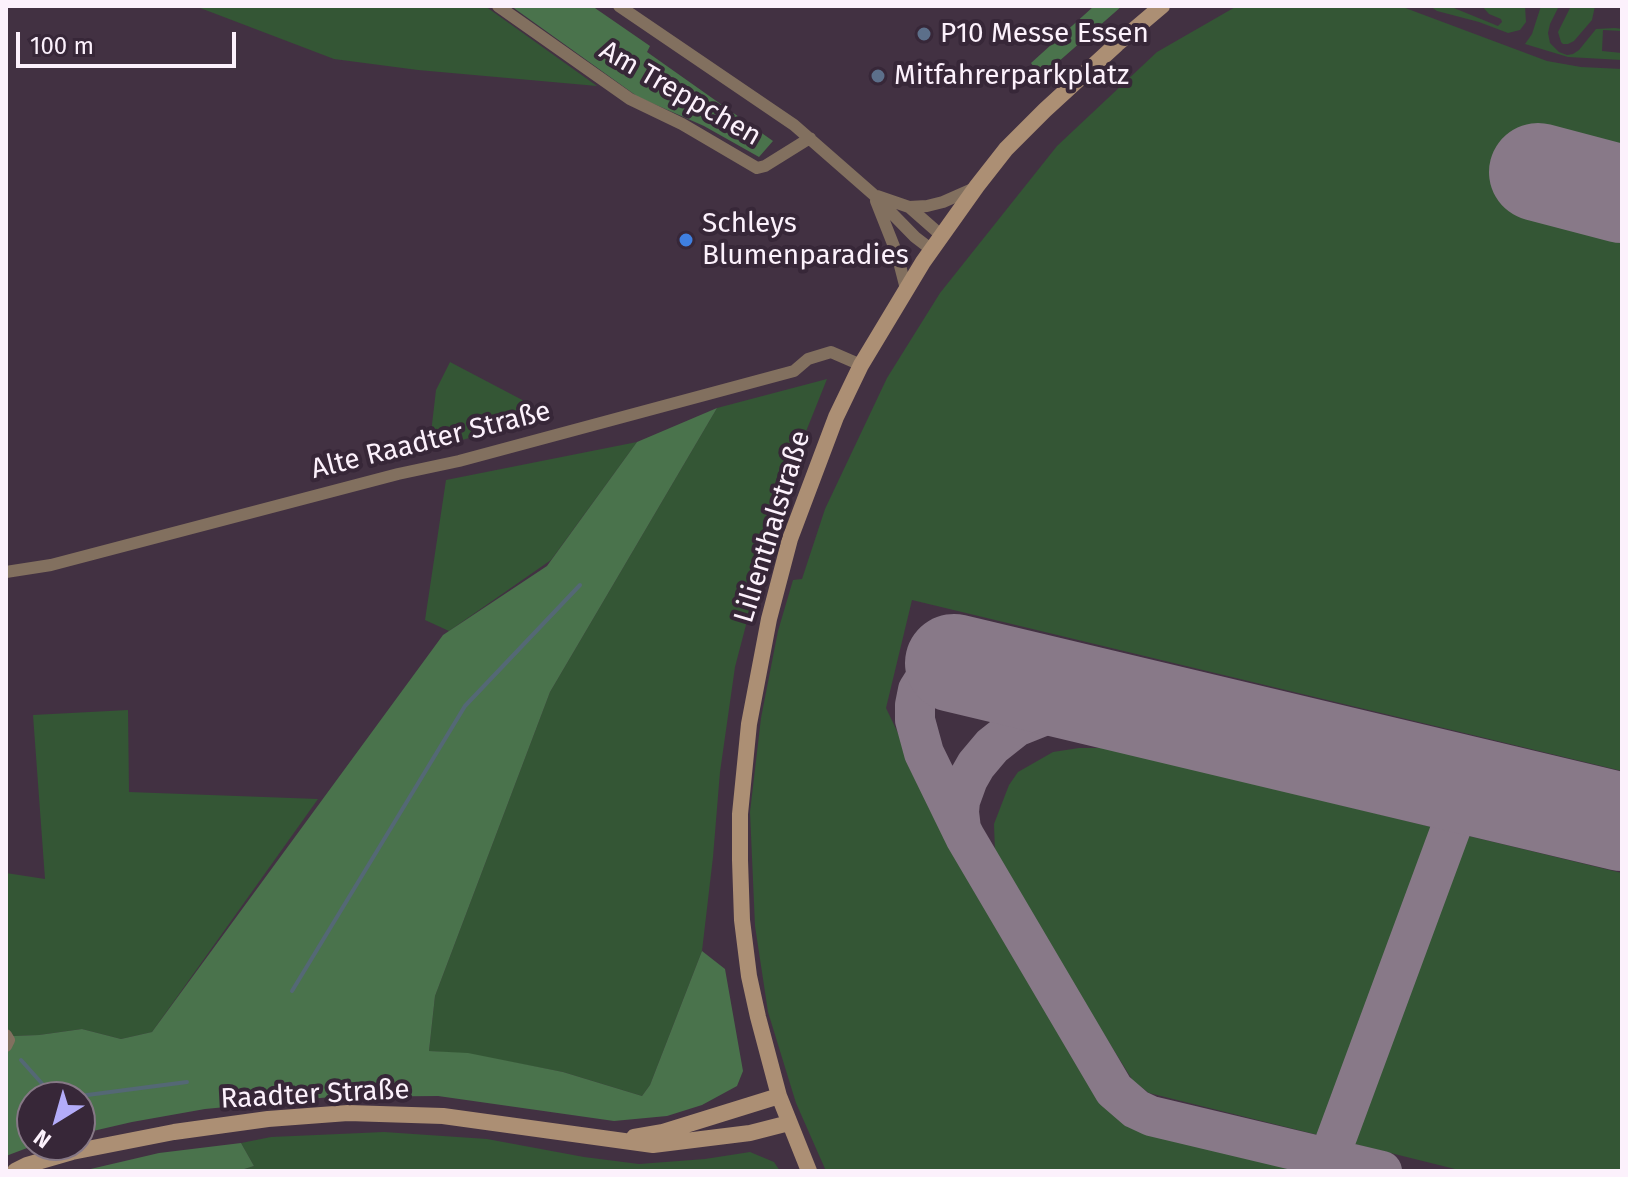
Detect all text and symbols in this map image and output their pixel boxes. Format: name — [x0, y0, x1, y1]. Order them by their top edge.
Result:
scale bar — [20, 16, 240, 66]
place label: P10 Messe Essen — [940, 17, 1149, 51]
marker: P10 Messe Essen — [915, 25, 933, 43]
text: 100 m — [30, 32, 94, 60]
street label: Am Treppchen — [593, 34, 767, 154]
place label: Mitfahrerparkplatz — [894, 59, 1129, 93]
marker: Mitfahrerparkplatz — [869, 67, 887, 85]
place label: Schleys Blumenparadies — [702, 207, 909, 273]
marker: Schleys Blumenparadies — [677, 231, 695, 249]
street label: Alte Raadter Straße — [308, 395, 554, 487]
street label: Lilienthalstraße — [728, 427, 818, 627]
street label: Raadter Straße — [220, 1073, 410, 1117]
north arrow — [16, 1081, 96, 1161]
text: N — [29, 1124, 56, 1154]

